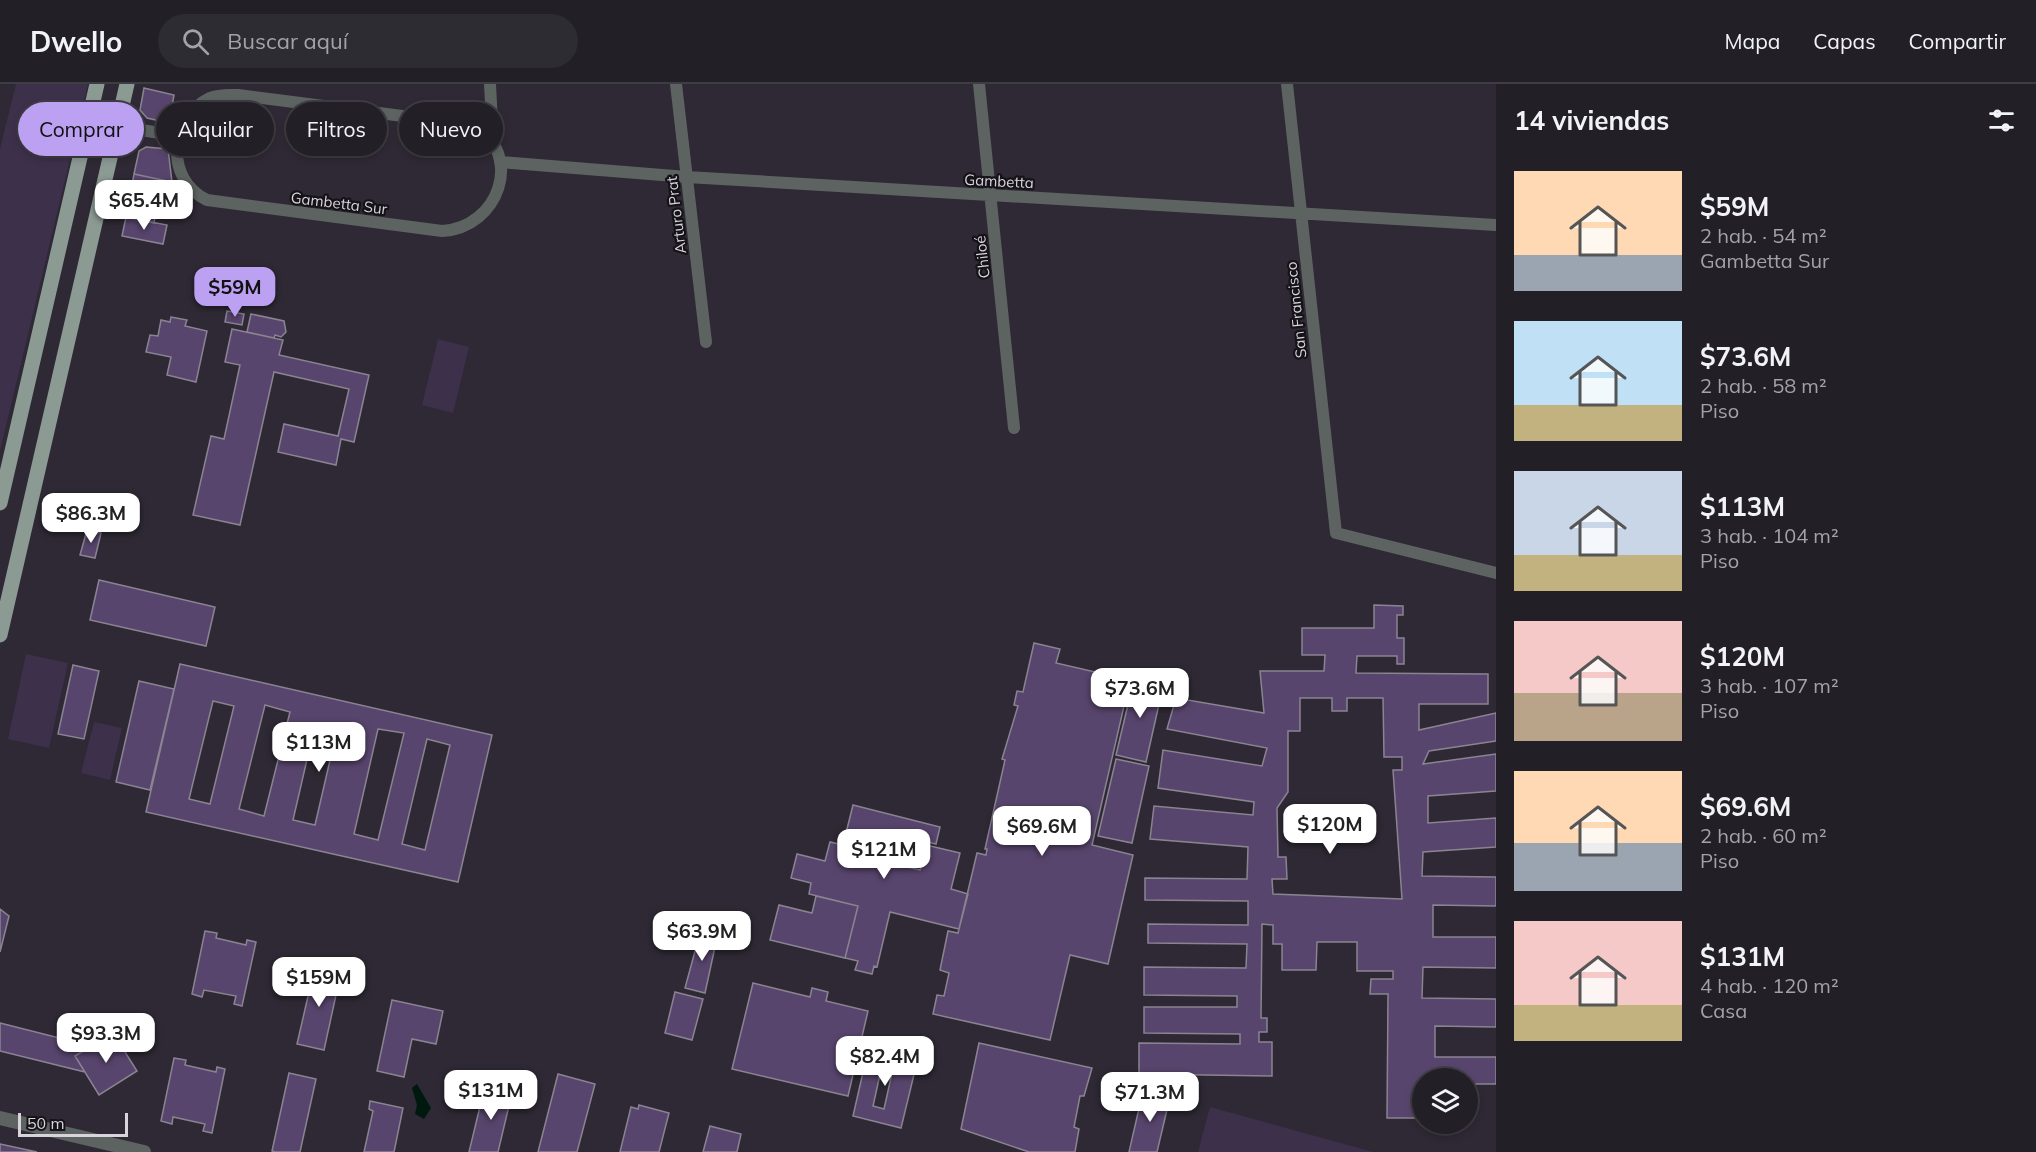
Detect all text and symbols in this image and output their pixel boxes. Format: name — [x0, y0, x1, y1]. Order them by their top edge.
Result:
search box — [158, 14, 578, 68]
text: Dwello — [30, 24, 122, 59]
icon: search — [179, 25, 212, 58]
text: Buscar aquí — [227, 27, 348, 55]
text: Mapa — [1725, 28, 1780, 54]
text: Capas — [1813, 28, 1876, 54]
text: Compartir — [1909, 28, 2006, 54]
chip: Comprar — [18, 102, 144, 156]
chip: Alquilar — [156, 102, 274, 156]
chip: Filtros — [286, 102, 387, 156]
chip: Nuevo — [399, 102, 503, 156]
text: 14 viviendas — [1514, 104, 1669, 137]
icon: filters — [1985, 104, 2018, 137]
street label: Gambetta — [964, 170, 1034, 192]
street label: Arturo Prat — [662, 175, 690, 255]
pin: $65.4M — [95, 180, 193, 231]
text: $65.4M — [109, 187, 179, 212]
street label: Gambetta Sur — [290, 188, 389, 218]
text: $59M — [1700, 190, 1769, 223]
icon: home — [1562, 195, 1634, 267]
text: 2 hab. · 54 m² — [1700, 223, 1827, 248]
street label: Chiloé — [970, 235, 994, 279]
text: Gambetta Sur — [1700, 248, 1829, 273]
street label: San Francisco — [1281, 261, 1311, 359]
pin: $59M — [199, 267, 271, 318]
text: $59M — [208, 274, 262, 299]
text: $73.6M — [1700, 340, 1791, 373]
icon: home — [1562, 345, 1634, 417]
text: 2 hab. · 58 m² — [1700, 373, 1827, 398]
text: Piso — [1700, 398, 1739, 423]
text: $113M — [1700, 490, 1785, 523]
pin: $86.3M — [42, 493, 140, 544]
icon: home — [1562, 495, 1634, 567]
text: $86.3M — [56, 500, 126, 525]
text: 3 hab. · 104 m² — [1700, 523, 1839, 548]
text: Piso — [1700, 548, 1739, 573]
text: $120M — [1700, 640, 1785, 673]
icon: home — [1562, 645, 1634, 717]
pin: $73.6M — [1091, 668, 1189, 719]
text: 3 hab. · 107 m² — [1700, 673, 1839, 698]
text: $73.6M — [1105, 675, 1175, 700]
text: Piso — [1700, 698, 1739, 723]
pin: $113M — [277, 722, 361, 773]
text: $113M — [286, 729, 352, 754]
text: $69.6M — [1700, 790, 1791, 823]
icon: home — [1562, 795, 1634, 867]
pin: $120M — [1288, 804, 1372, 855]
pin: $69.6M — [993, 806, 1091, 857]
text: $120M — [1297, 811, 1363, 836]
text: $69.6M — [1007, 813, 1077, 838]
text: 2 hab. · 60 m² — [1700, 823, 1827, 848]
pin: $121M — [842, 829, 926, 880]
text: $121M — [851, 836, 917, 861]
text: Piso — [1700, 848, 1739, 873]
pin: $63.9M — [653, 911, 751, 962]
text: $63.9M — [667, 918, 737, 943]
text: $131M — [1700, 940, 1785, 973]
icon: home — [1562, 945, 1634, 1017]
pin: $159M — [277, 957, 361, 1008]
text: $159M — [286, 964, 352, 989]
text: 4 hab. · 120 m² — [1700, 973, 1839, 998]
text: Casa — [1700, 998, 1747, 1023]
pin: $93.3M — [57, 1013, 155, 1064]
text: $93.3M — [71, 1020, 141, 1045]
pin: $82.4M — [836, 1036, 934, 1087]
text: $82.4M — [850, 1043, 920, 1068]
map controls — [1412, 1068, 1478, 1134]
button: layers — [1412, 1068, 1478, 1134]
pin: $131M — [449, 1070, 533, 1121]
pin: $71.3M — [1101, 1072, 1199, 1123]
text: $131M — [458, 1077, 524, 1102]
text: $71.3M — [1115, 1079, 1185, 1104]
scale bar — [18, 1110, 128, 1138]
text: 50 m — [27, 1113, 64, 1133]

